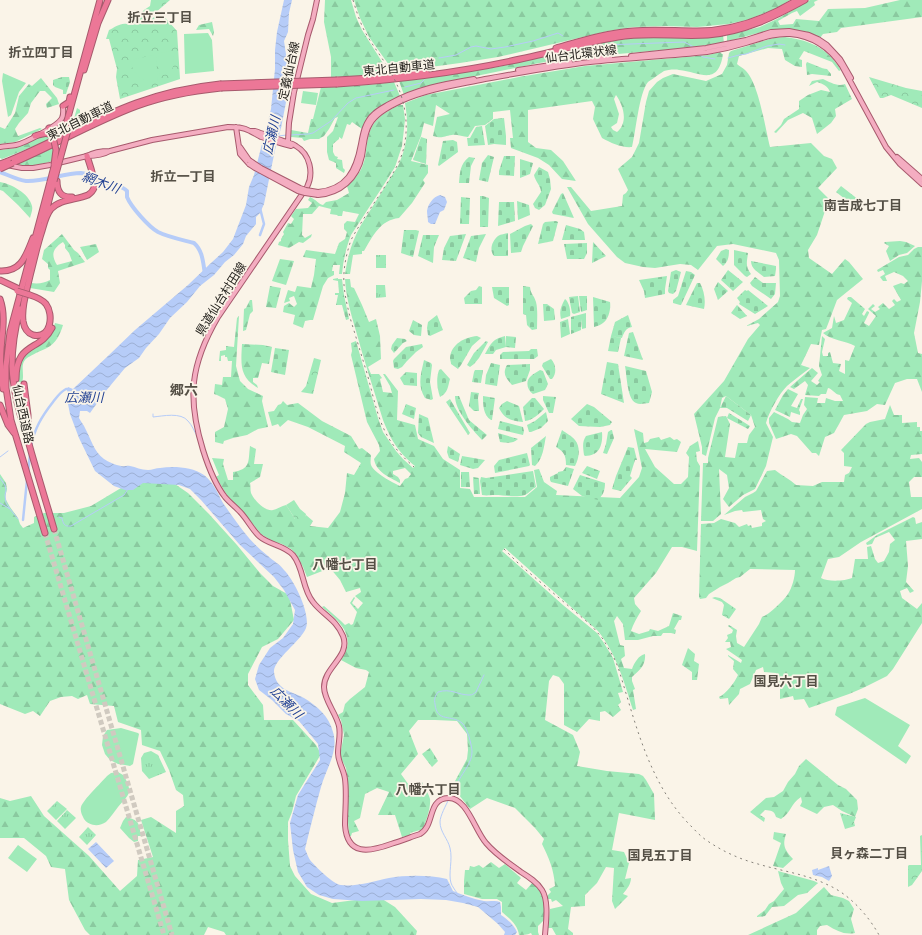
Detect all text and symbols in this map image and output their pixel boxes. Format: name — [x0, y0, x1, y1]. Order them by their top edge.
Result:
district label: 折立三丁目 — [127, 8, 193, 26]
street label: 定義仙台線 — [274, 40, 303, 102]
street label: 仙台北環状線 — [544, 41, 618, 66]
district label: 折立四丁目 — [8, 43, 74, 61]
street label: 東北自動車道 — [362, 55, 436, 80]
street label: 東北自動車道 — [44, 97, 116, 144]
water label: 広瀬川 — [258, 112, 285, 156]
water label: 網木川 — [80, 167, 124, 198]
district label: 折立一丁目 — [150, 167, 216, 185]
district label: 南吉成七丁目 — [824, 196, 902, 214]
street label: 県道仙台村田線 — [191, 259, 250, 339]
district label: 郷六 — [170, 380, 198, 399]
street label: 仙台西道路 — [9, 383, 38, 445]
water label: 広瀬川 — [64, 388, 105, 406]
district label: 八幡七丁目 — [312, 555, 378, 573]
district label: 国見六丁目 — [753, 672, 819, 690]
water label: 広瀬川 — [267, 682, 309, 724]
district label: 八幡六丁目 — [395, 780, 461, 798]
district label: 貝ヶ森二丁目 — [830, 844, 908, 862]
district label: 国見五丁目 — [627, 846, 693, 864]

